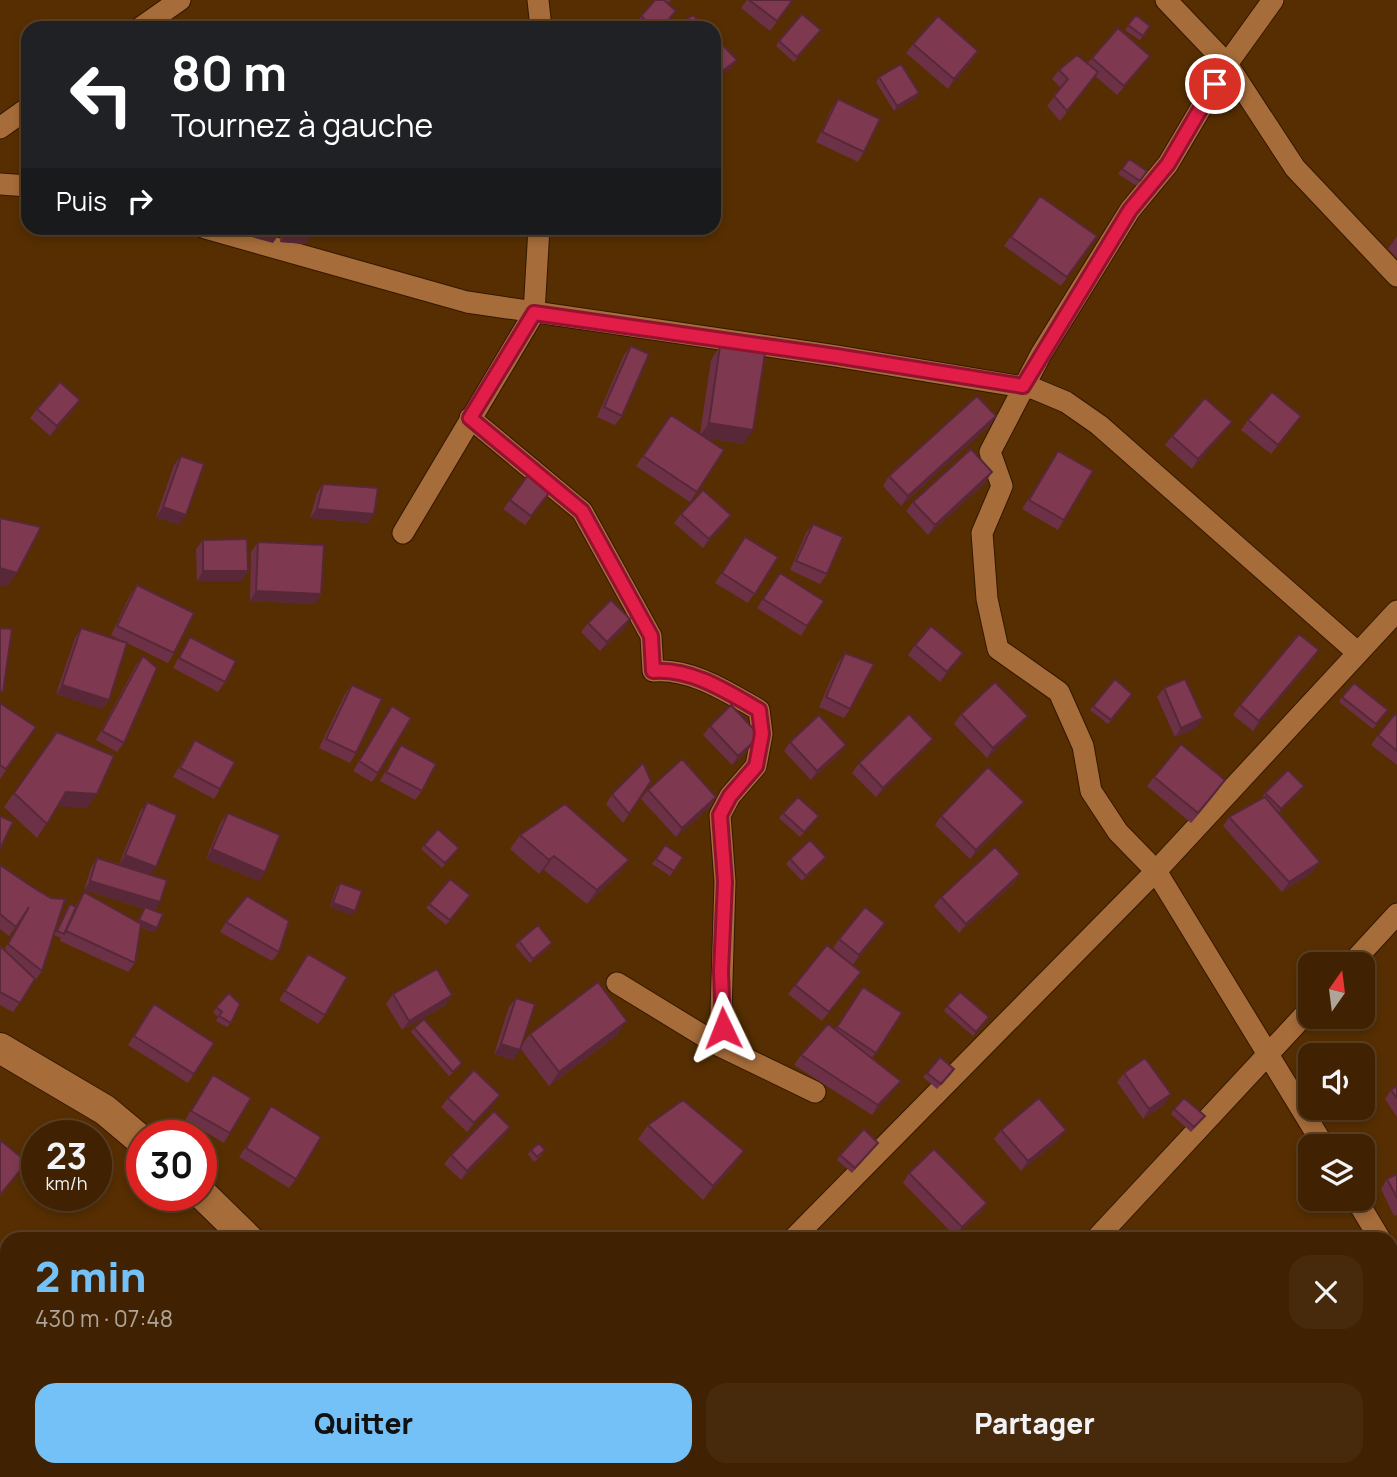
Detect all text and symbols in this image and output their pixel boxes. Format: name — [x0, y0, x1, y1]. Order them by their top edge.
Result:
text: 80 m — [171, 39, 287, 106]
icon: left — [56, 49, 147, 140]
pin — [1185, 54, 1245, 114]
icon: arrive — [1196, 65, 1234, 103]
text: Tournez à gauche — [171, 103, 433, 147]
icon: right — [121, 182, 159, 220]
text: Puis — [56, 183, 107, 219]
north arrow — [1298, 952, 1376, 1029]
map controls — [1298, 952, 1375, 1211]
position arrow — [686, 991, 760, 1065]
button: sound — [1298, 1043, 1375, 1120]
speed limit sign: 30 — [126, 1120, 217, 1211]
text: 23 — [46, 1132, 87, 1180]
button: layers — [1298, 1134, 1375, 1211]
text: km/h — [46, 1171, 87, 1195]
text: 2 min — [35, 1247, 146, 1305]
button: close — [1289, 1255, 1363, 1329]
text: 430 m · 07:48 — [35, 1302, 173, 1334]
button: Quitter — [35, 1383, 692, 1463]
button: Partager — [706, 1383, 1363, 1463]

